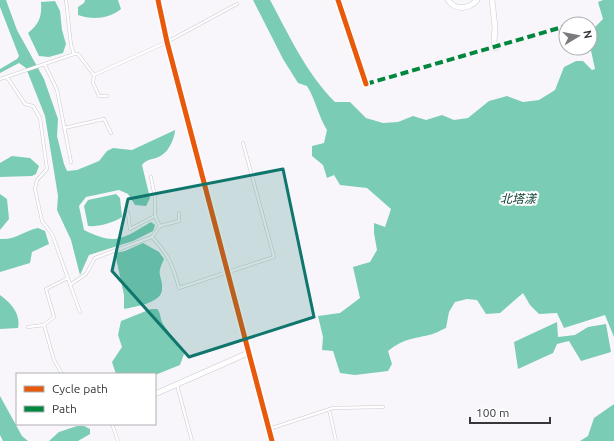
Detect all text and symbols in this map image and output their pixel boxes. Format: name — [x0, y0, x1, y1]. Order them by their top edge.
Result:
north arrow — [558, 16, 598, 56]
text: N — [581, 29, 594, 39]
water label: 北塔漾 — [500, 192, 538, 205]
legend — [16, 373, 156, 425]
text: Cycle path — [52, 382, 108, 395]
scale bar — [470, 399, 550, 425]
text: Path — [52, 402, 77, 415]
text: 100 m — [476, 406, 509, 419]

